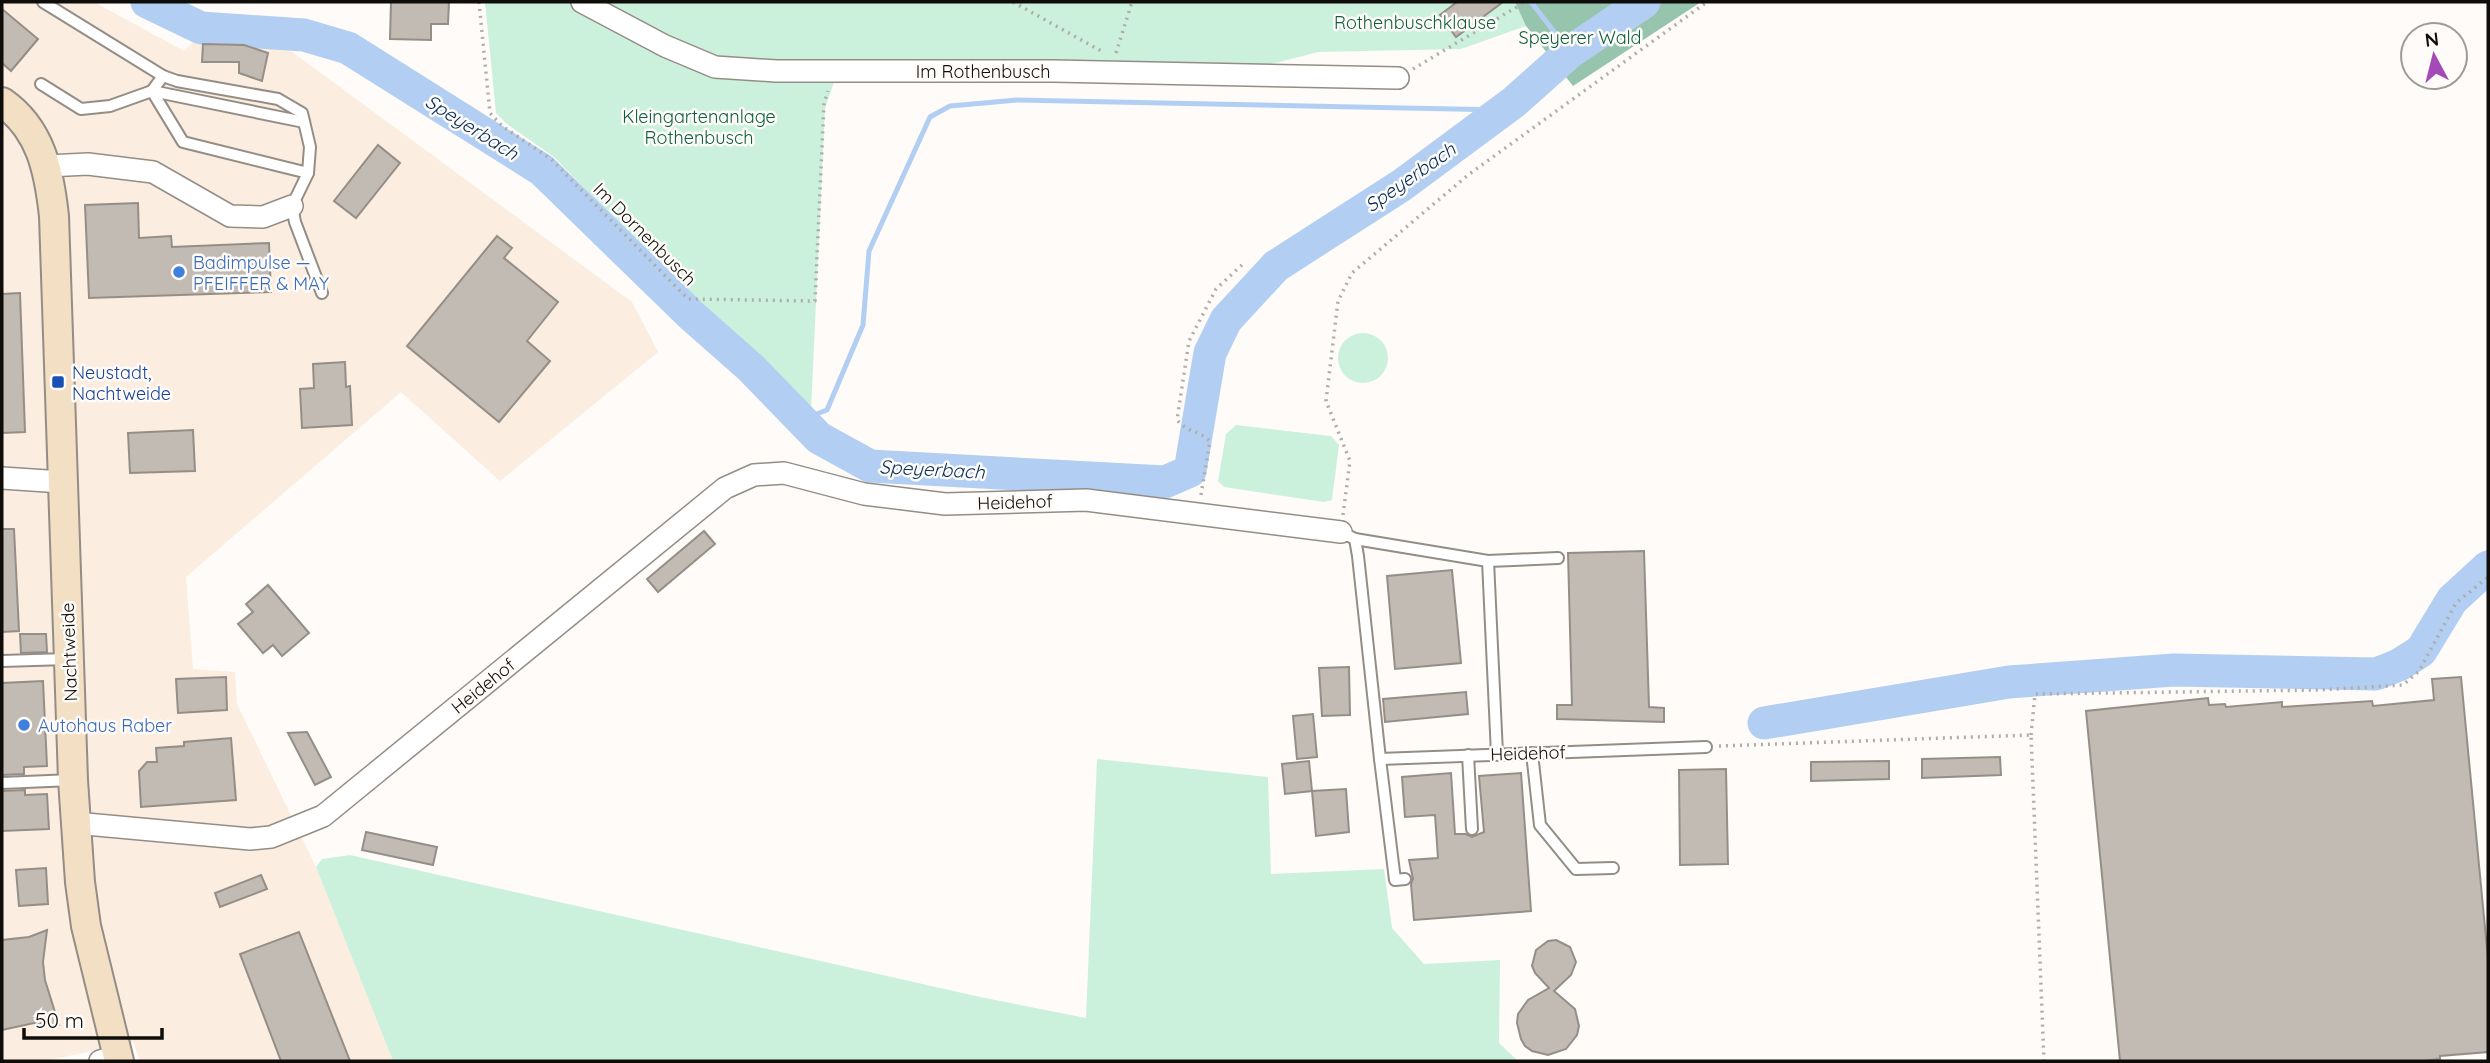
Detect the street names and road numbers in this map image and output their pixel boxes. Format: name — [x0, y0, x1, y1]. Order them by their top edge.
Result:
street label: Im Rothenbusch — [916, 60, 1050, 83]
street label: Im Dornenbusch — [588, 177, 702, 291]
street label: Heidehof — [977, 489, 1054, 515]
street label: Nachtweide — [56, 602, 82, 702]
street label: Heidehof — [446, 653, 520, 719]
street label: Heidehof — [1490, 740, 1567, 766]

